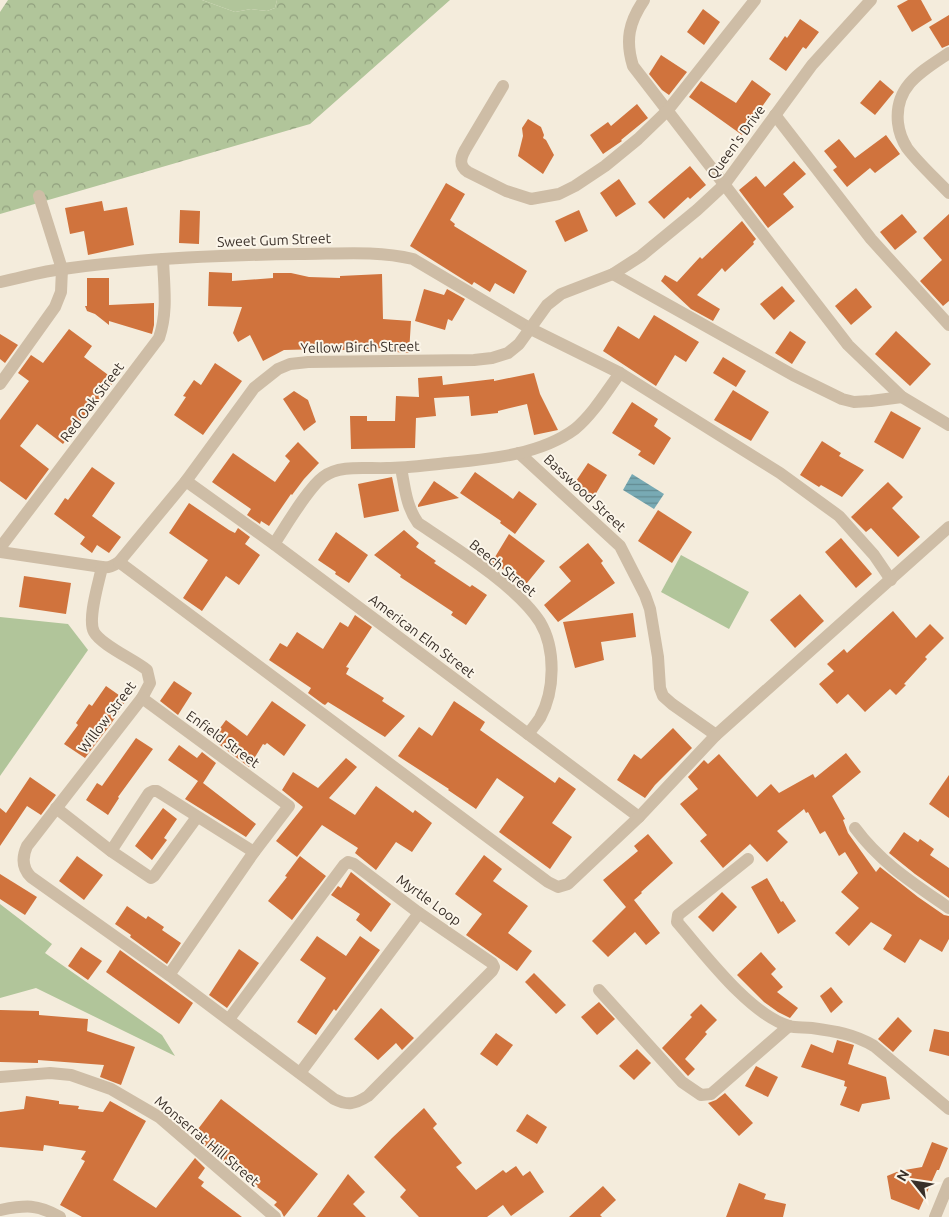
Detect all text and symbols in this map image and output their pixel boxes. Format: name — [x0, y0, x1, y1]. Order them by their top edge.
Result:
street label: Queen's Drive — [704, 102, 768, 182]
street label: Sweet Gum Street — [217, 230, 332, 250]
street label: Yellow Birch Street — [300, 338, 420, 356]
street label: Red Oak Street — [57, 359, 127, 445]
street label: Basswood Street — [541, 451, 630, 535]
street label: Beech Street — [466, 536, 540, 600]
street label: American Elm Street — [366, 591, 478, 681]
street label: Willow Street — [75, 678, 139, 756]
street label: Enfield Street — [183, 707, 263, 771]
street label: Myrtle Loop — [394, 871, 464, 929]
street label: Monserrat Hill Street — [152, 1093, 263, 1190]
north arrow — [889, 1157, 939, 1207]
text: N — [893, 1167, 912, 1184]

